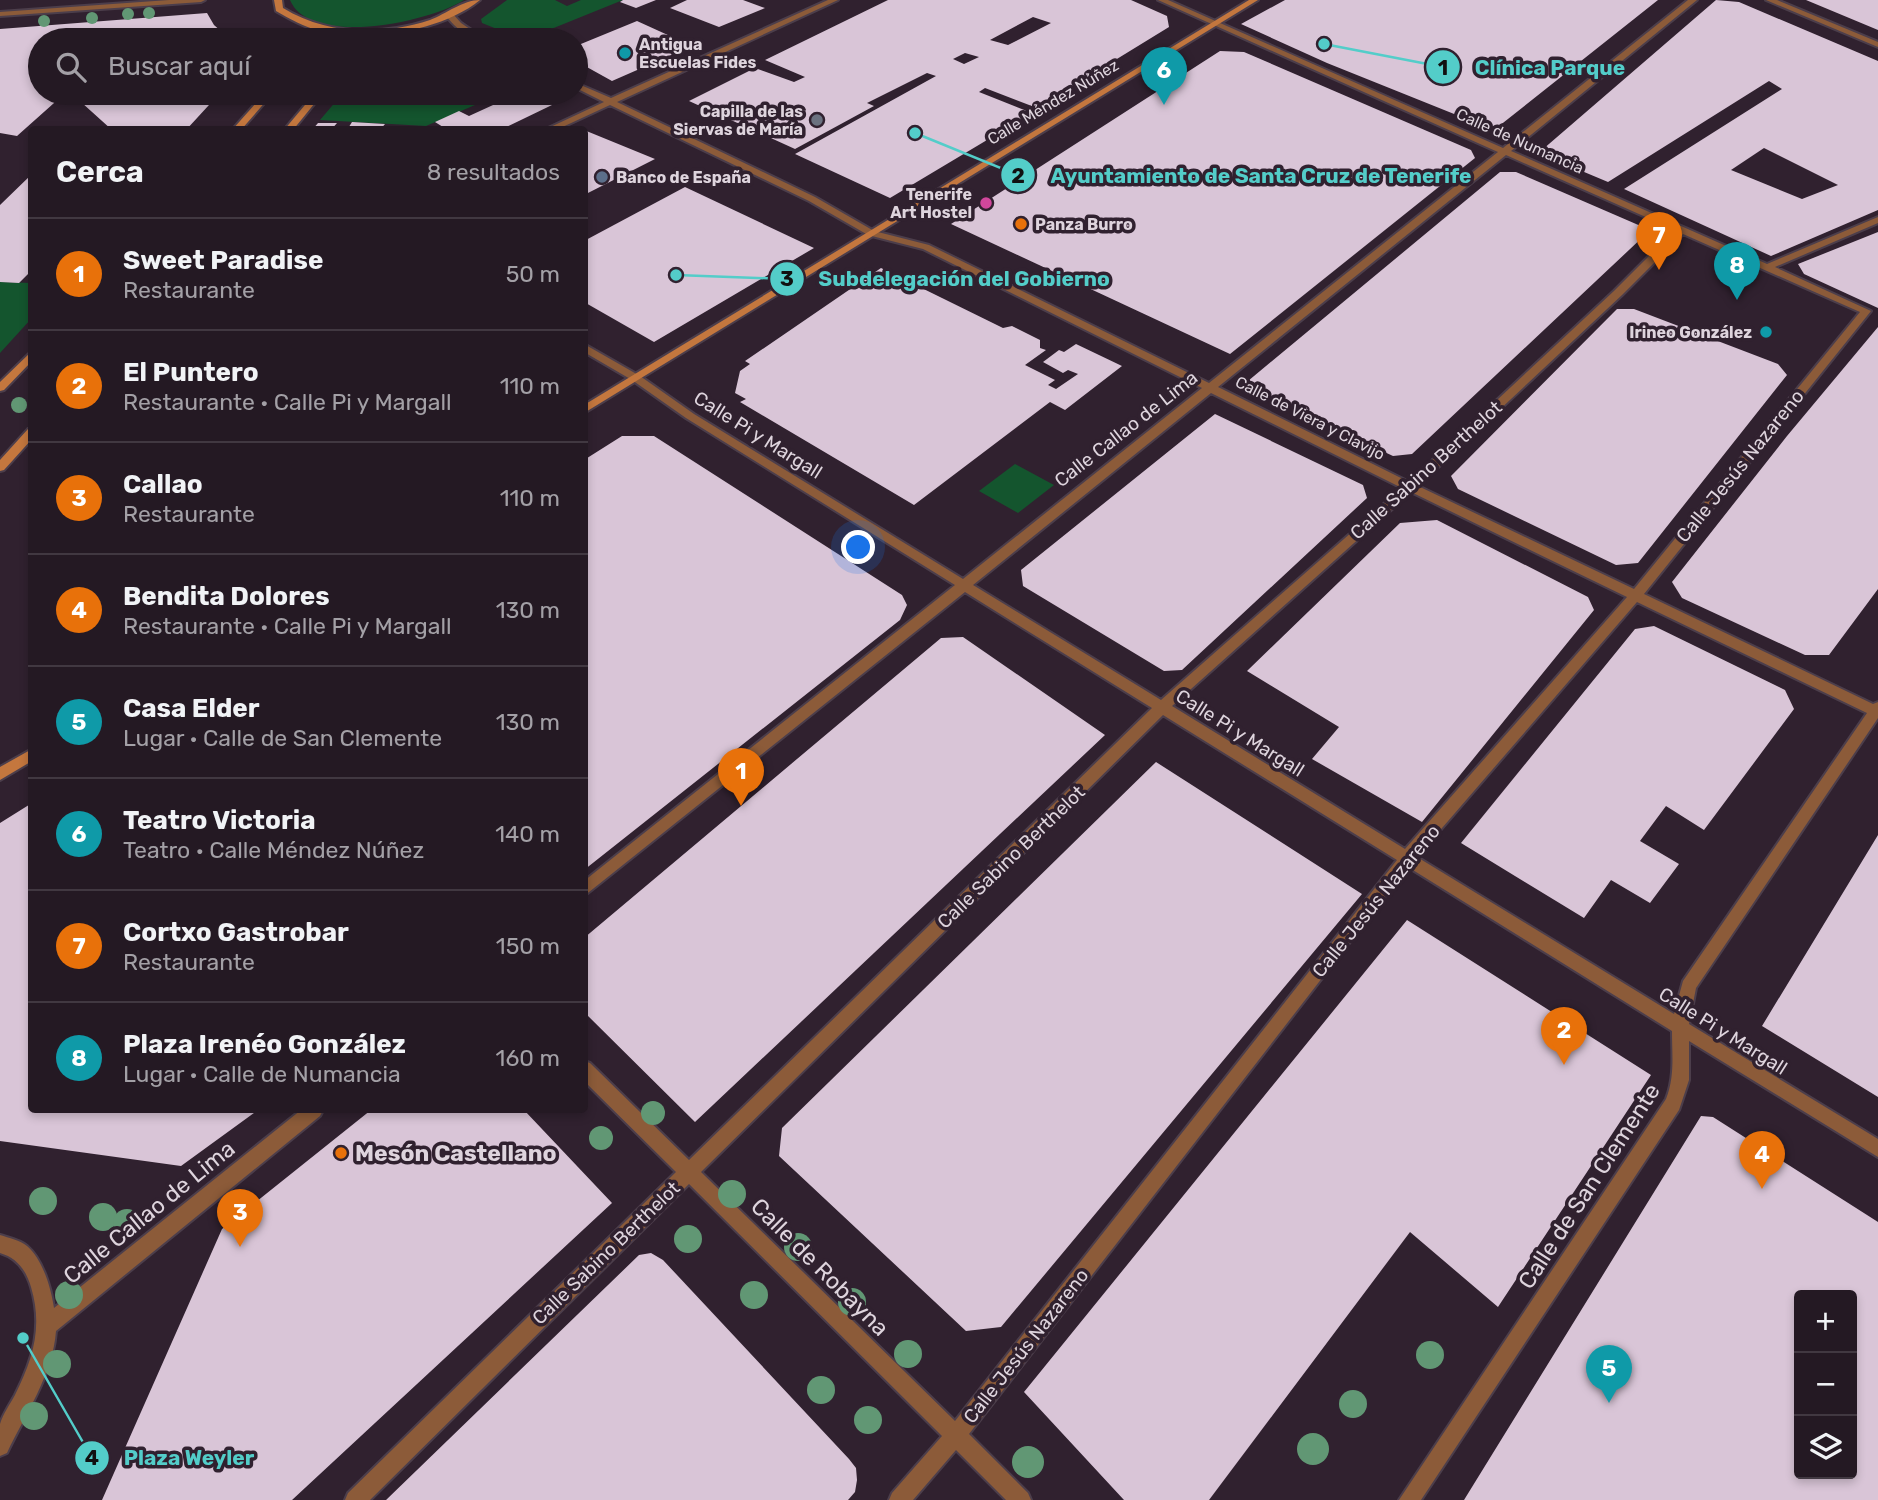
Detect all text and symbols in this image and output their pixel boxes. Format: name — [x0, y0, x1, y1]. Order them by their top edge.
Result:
search box — [28, 28, 588, 105]
place label: Antigua Escuelas Fides — [639, 35, 757, 72]
marker: Antigua Escuelas Fides — [617, 45, 633, 61]
callout: Clínica Parque — [1426, 46, 1639, 88]
pin: 6 — [1141, 47, 1187, 105]
icon: search — [52, 48, 90, 86]
text: Buscar aquí — [108, 51, 250, 82]
street label: Calle Méndez Núñez — [984, 55, 1122, 149]
text: 1 — [1438, 55, 1448, 80]
text: Clínica Parque — [1475, 55, 1625, 80]
place label: Capilla de las Siervas de María — [673, 102, 803, 139]
street label: Calle de Numancia — [1453, 104, 1587, 178]
marker: Capilla de las Siervas de María — [809, 112, 825, 128]
text: Cerca — [56, 154, 144, 190]
callout: Ayuntamiento de Santa Cruz de Tenerife — [1001, 154, 1485, 196]
text: 8 resultados — [427, 158, 560, 186]
text: 2 — [1011, 163, 1025, 188]
text: Ayuntamiento de Santa Cruz de Tenerife — [1050, 163, 1472, 188]
place label: Banco de España — [616, 168, 751, 187]
marker: Banco de España — [594, 169, 610, 185]
place label: Tenerife Art Hostel — [890, 185, 972, 222]
marker: Tenerife Art Hostel — [978, 195, 994, 211]
pin: 7 — [1636, 212, 1682, 270]
place label: Panza Burro — [1035, 215, 1133, 234]
marker: Panza Burro — [1013, 216, 1029, 232]
pin: 8 — [1714, 242, 1760, 300]
text: Sweet Paradise — [123, 245, 323, 276]
callout: Subdelegación del Gobierno — [769, 258, 1124, 300]
text: 1 — [73, 260, 85, 288]
text: 50 m — [506, 260, 560, 288]
text: 3 — [780, 266, 794, 291]
text: Subdelegación del Gobierno — [818, 266, 1110, 291]
text: Restaurante — [123, 276, 255, 304]
place label: Irineo González — [1629, 323, 1752, 342]
marker: Irineo González — [1758, 324, 1774, 340]
text: El Puntero — [123, 357, 259, 388]
street label: Calle Callao de Lima — [1050, 366, 1202, 492]
text: 2 — [72, 372, 86, 400]
text: 110 m — [500, 372, 560, 400]
street label: Calle de Viera y Clavijo — [1232, 372, 1388, 464]
street label: Calle Jesús Nazareno — [1671, 385, 1809, 547]
street label: Calle Pi y Margall — [690, 386, 826, 484]
text: Restaurante · Calle Pi y Margall — [123, 388, 452, 416]
street label: Calle Sabino Berthelot — [1345, 395, 1507, 544]
text: Callao — [123, 469, 203, 500]
text: 3 — [71, 484, 87, 512]
text: 110 m — [500, 484, 560, 512]
text: Restaurante — [123, 500, 255, 528]
your location — [841, 530, 875, 564]
text: Bendita Dolores — [123, 581, 330, 612]
text: 4 — [71, 596, 87, 624]
text: 130 m — [496, 596, 560, 624]
text: Restaurante · Calle Pi y Margall — [123, 612, 452, 640]
street label: Calle Pi y Margall — [1172, 684, 1308, 782]
text: Casa Elder — [123, 693, 260, 724]
text: 5 — [72, 708, 86, 736]
text: 130 m — [496, 708, 560, 736]
text: Lugar · Calle de San Clemente — [123, 724, 442, 752]
pin: 1 — [718, 748, 764, 806]
street label: Calle Sabino Berthelot — [933, 780, 1090, 933]
text: Teatro Victoria — [123, 805, 315, 836]
text: 6 — [72, 820, 86, 848]
text: 140 m — [495, 820, 560, 848]
street label: Calle Jesús Nazareno — [1307, 820, 1445, 982]
text: Teatro · Calle Méndez Núñez — [123, 836, 424, 864]
text: Cortxo Gastrobar — [123, 917, 349, 948]
text: 7 — [72, 932, 86, 960]
text: 150 m — [496, 932, 560, 960]
text: Restaurante — [123, 948, 255, 976]
street label: Calle Pi y Margall — [1655, 982, 1791, 1080]
pin: 2 — [1541, 1007, 1587, 1065]
text: Plaza Irenéo González — [123, 1029, 406, 1060]
text: 8 — [71, 1044, 87, 1072]
text: 160 m — [496, 1044, 560, 1072]
text: Lugar · Calle de Numancia — [123, 1060, 401, 1088]
street label: Calle de San Clemente — [1512, 1078, 1666, 1294]
pin: 4 — [1739, 1131, 1785, 1189]
street label: Calle Callao de Lima — [58, 1134, 240, 1290]
place label: Mesón Castellano — [355, 1139, 557, 1167]
marker: Mesón Castellano — [333, 1145, 349, 1161]
street label: Calle Sabino Berthelot — [528, 1176, 685, 1329]
pin: 3 — [217, 1189, 263, 1247]
street label: Calle de Robayna — [745, 1192, 895, 1342]
street label: Calle Jesús Nazareno — [959, 1264, 1093, 1428]
map controls — [1794, 1290, 1857, 1479]
button: + — [1794, 1290, 1857, 1353]
pin: 5 — [1586, 1345, 1632, 1403]
button: − — [1794, 1353, 1857, 1416]
button: layers — [1794, 1416, 1857, 1479]
callout: Plaza Weyler — [74, 1437, 268, 1479]
text: 4 — [85, 1445, 99, 1470]
text: Plaza Weyler — [124, 1445, 255, 1470]

